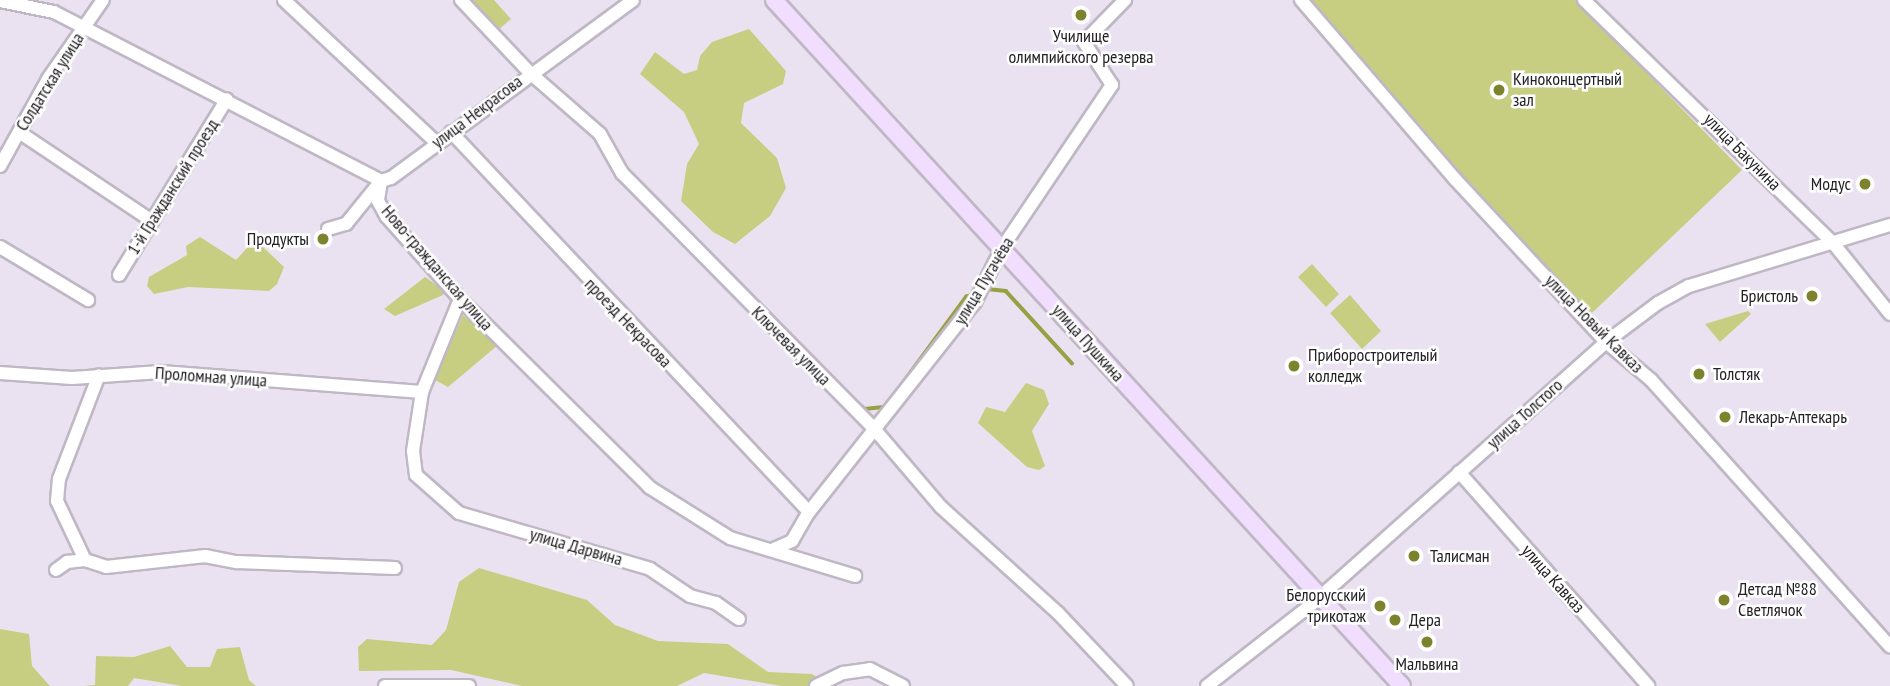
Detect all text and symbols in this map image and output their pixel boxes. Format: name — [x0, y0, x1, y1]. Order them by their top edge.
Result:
marker: Училище олимпийского резерва — [1073, 7, 1089, 23]
place label: Училище олимпийского резерва — [1009, 26, 1153, 68]
street label: Солдатская улица — [11, 29, 89, 135]
place label: Киноконцертный зал — [1513, 69, 1622, 112]
street label: улица Некрасова — [427, 71, 527, 153]
marker: Киноконцертный зал — [1491, 82, 1507, 98]
street label: улица Бакунина — [1699, 109, 1785, 195]
street label: 1-й Гражданский проезд — [123, 115, 223, 259]
place label: Модус — [1811, 173, 1851, 195]
marker: Модус — [1857, 176, 1873, 192]
street label: Ново-гражданская улица — [377, 201, 497, 335]
place label: Продукты — [247, 228, 309, 250]
marker: Продукты — [315, 231, 331, 247]
street label: улица Пугачёва — [949, 233, 1019, 329]
street label: улица Новый Кавказ — [1540, 270, 1648, 378]
street label: проезд Некрасова — [580, 274, 676, 372]
place label: Бристоль — [1741, 285, 1798, 307]
marker: Бристоль — [1804, 288, 1820, 304]
street label: улица Пушкина — [1047, 300, 1129, 386]
street label: Ключевая улица — [747, 302, 835, 390]
place label: Приборостроителый колледж — [1308, 345, 1437, 388]
marker: Приборостроителый колледж — [1286, 358, 1302, 374]
street label: Проломная улица — [154, 362, 268, 392]
place label: Толстяк — [1713, 363, 1760, 385]
marker: Толстяк — [1691, 366, 1707, 382]
street label: улица Толстого — [1483, 374, 1567, 454]
place label: Лекарь-Аптекарь — [1739, 406, 1847, 428]
marker: Лекарь-Аптекарь — [1717, 409, 1733, 425]
street label: улица Дарвина — [527, 523, 625, 571]
street label: улица Кавказ — [1517, 540, 1589, 618]
place label: Талисман — [1430, 545, 1490, 567]
marker: Талисман — [1404, 546, 1424, 566]
place label: Детсад №88 Светлячок — [1738, 579, 1817, 622]
place label: Белорусский трикотаж — [1286, 585, 1366, 628]
marker: Детсад №88 Светлячок — [1716, 592, 1732, 608]
marker: Белорусский трикотаж — [1372, 598, 1388, 614]
place label: Дера — [1409, 609, 1441, 631]
marker: Дера — [1387, 612, 1403, 628]
marker: Мальвина — [1419, 634, 1435, 650]
place label: Мальвина — [1396, 653, 1458, 675]

